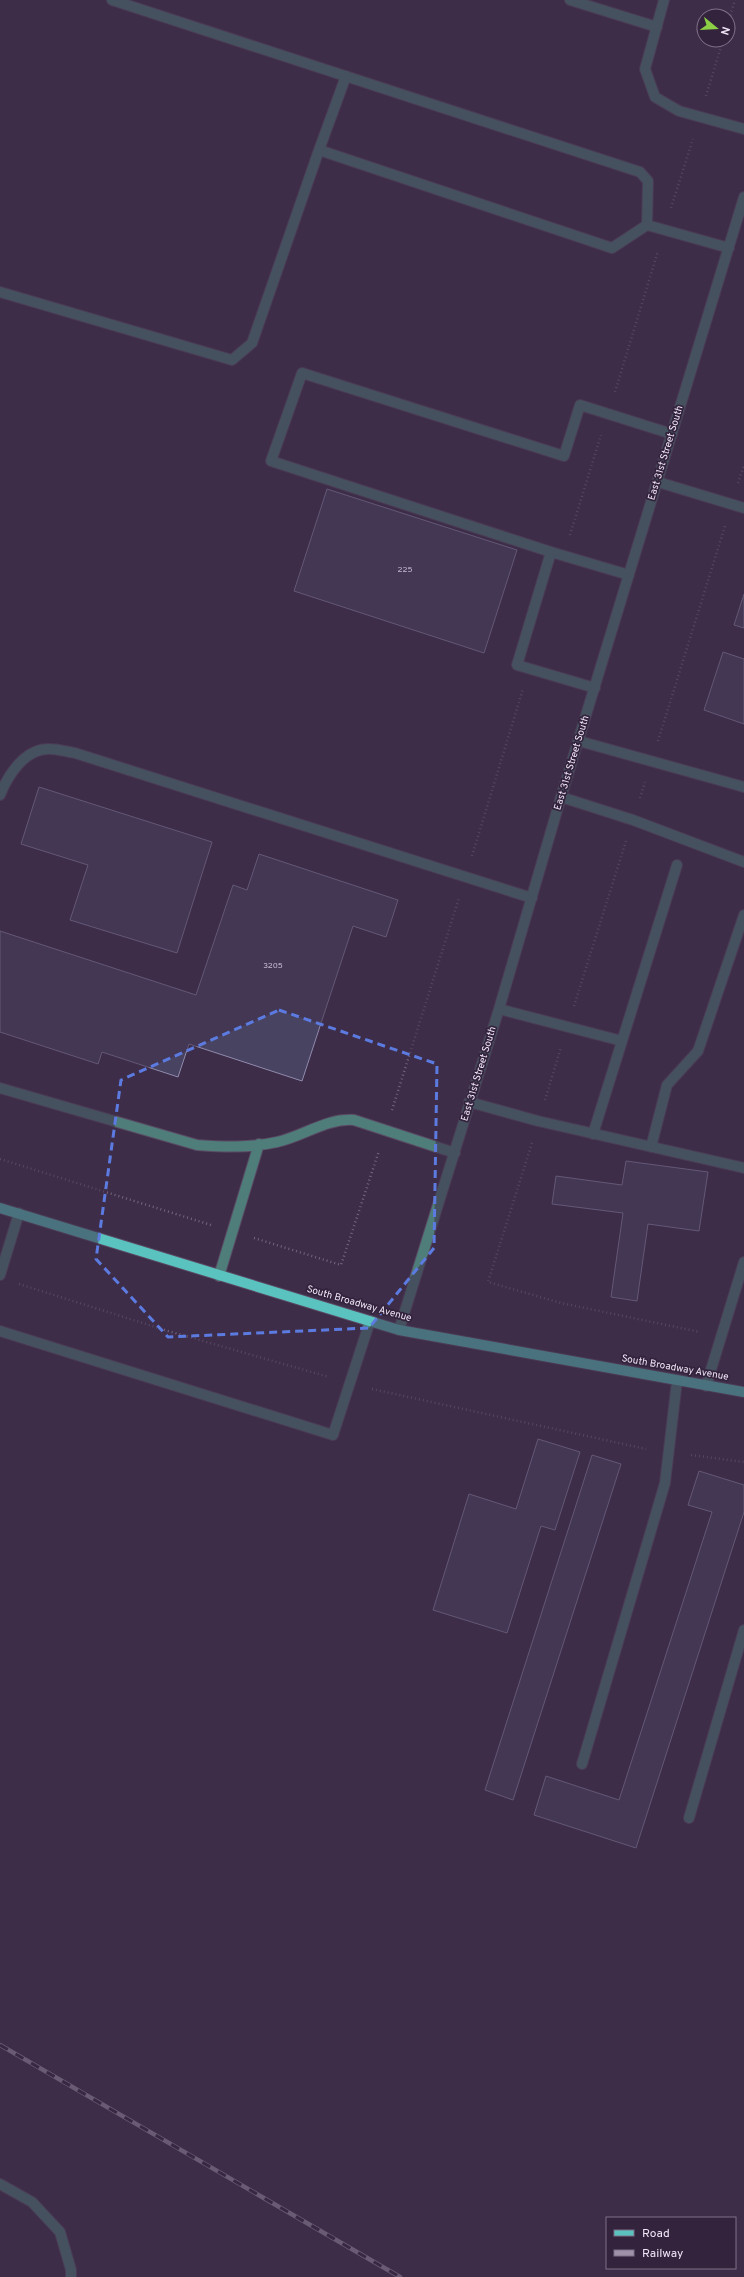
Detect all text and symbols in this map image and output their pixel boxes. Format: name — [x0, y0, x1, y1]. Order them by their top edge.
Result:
north arrow — [696, 8, 736, 48]
text: N — [717, 25, 732, 37]
street label: East 31st Street South — [645, 404, 687, 502]
house number: 225 — [398, 565, 412, 575]
street label: East 31st Street South — [551, 714, 593, 812]
house number: 3205 — [263, 961, 283, 971]
street label: East 31st Street South — [458, 1025, 500, 1123]
street label: South Broadway Avenue — [305, 1283, 413, 1325]
street label: South Broadway Avenue — [620, 1352, 730, 1384]
legend — [606, 2217, 736, 2269]
text: Road — [642, 2226, 670, 2242]
text: Railway — [642, 2246, 683, 2262]

